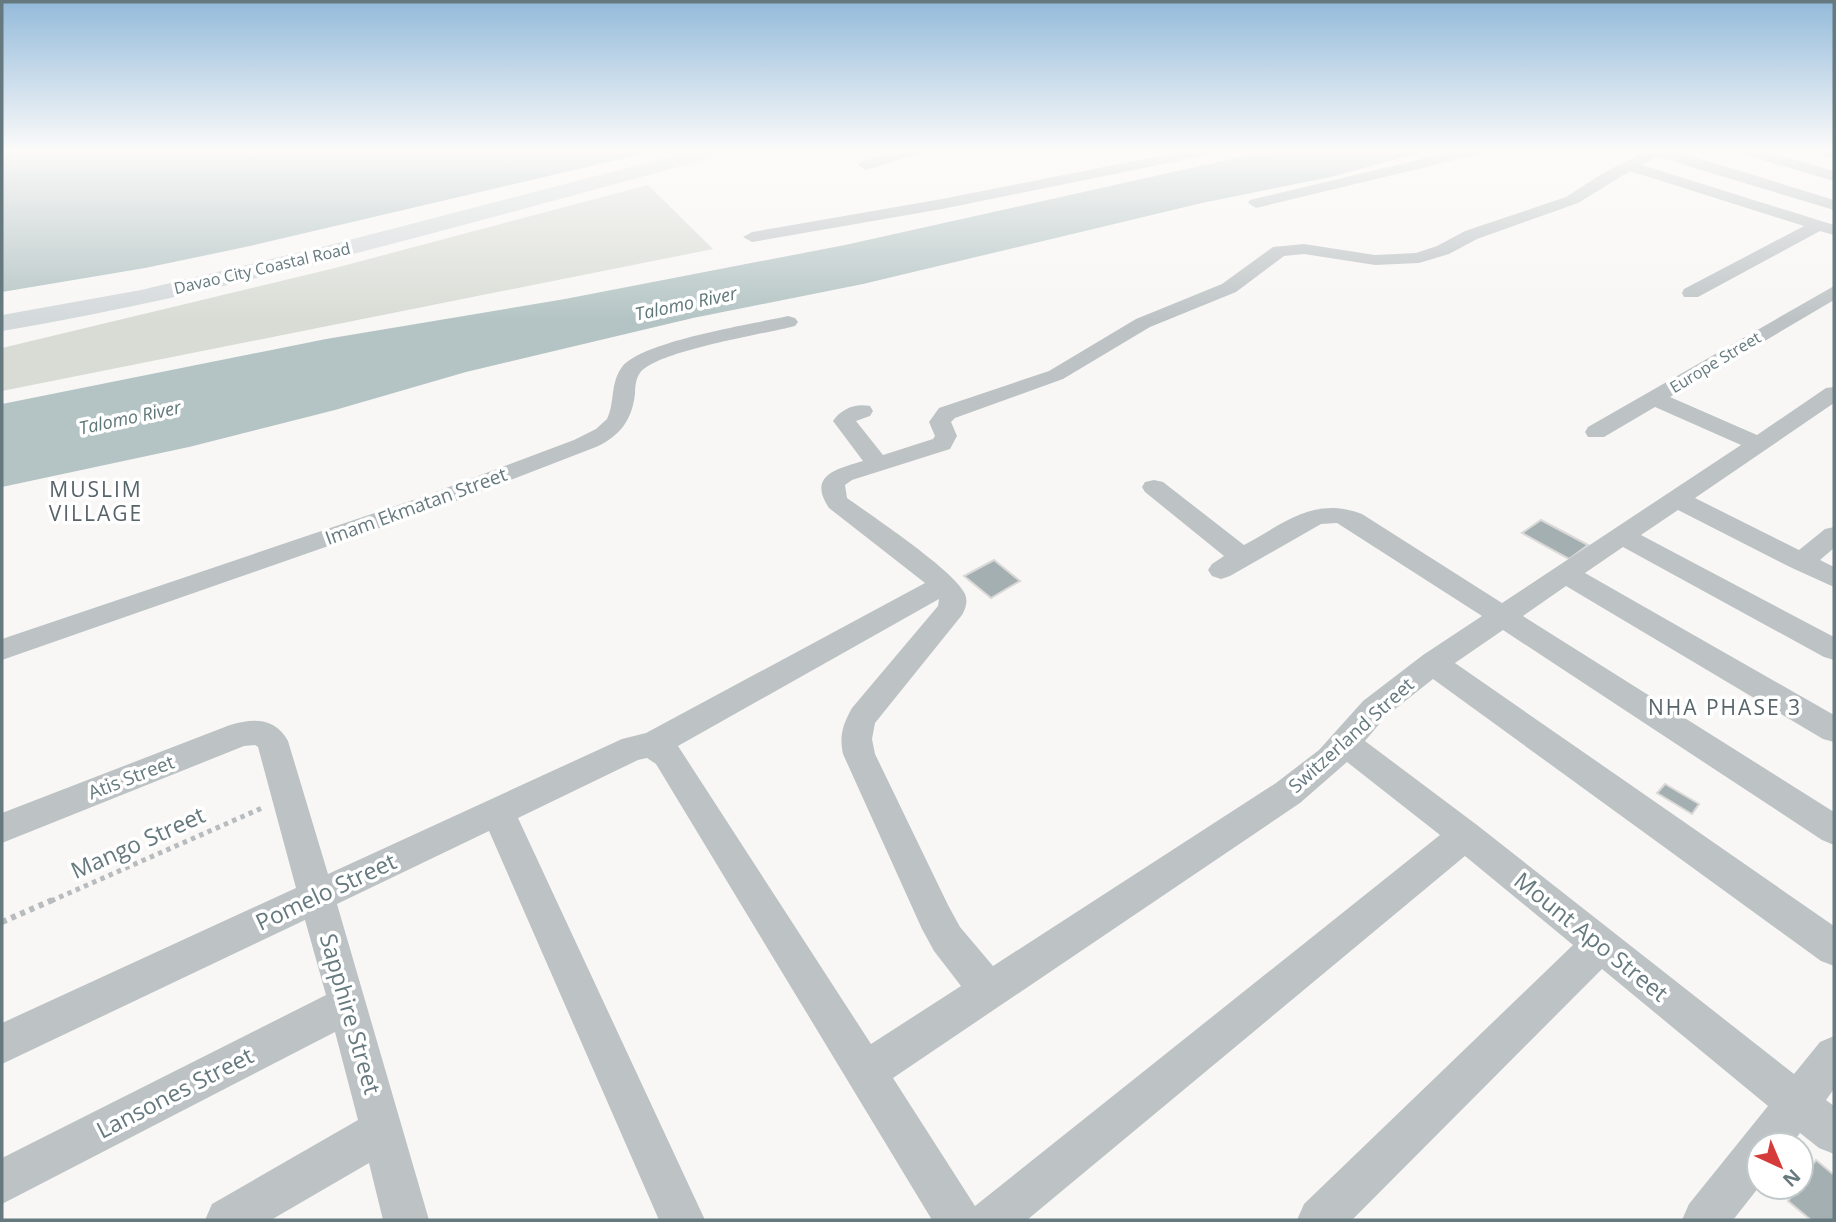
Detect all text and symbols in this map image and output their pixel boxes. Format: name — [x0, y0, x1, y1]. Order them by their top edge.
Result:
street label: Davao City Coastal Road — [172, 237, 352, 299]
water label: Talomo River — [633, 280, 740, 326]
street label: Europe Street — [1665, 326, 1765, 398]
water label: Talomo River — [77, 394, 184, 440]
street label: Imam Ekmatan Street — [322, 461, 511, 551]
district label: MUSLIM VILLAGE — [49, 475, 143, 527]
street label: Switzerland Street — [1283, 671, 1420, 798]
district label: NHA PHASE 3 — [1648, 693, 1802, 721]
street label: Atis Street — [84, 749, 178, 805]
street label: Mango Street — [65, 798, 210, 886]
street label: Pomelo Street — [250, 845, 401, 938]
street label: Mount Apo Street — [1508, 864, 1675, 1008]
street label: Sapphire Street — [313, 930, 389, 1098]
street label: Lansones Street — [91, 1039, 258, 1145]
north arrow — [1745, 1131, 1815, 1201]
text: N — [1777, 1164, 1806, 1193]

